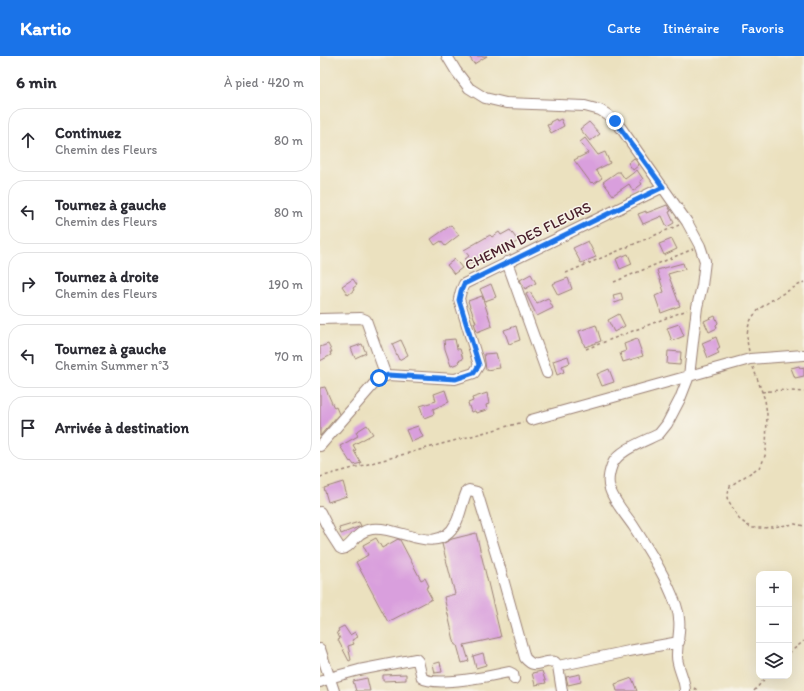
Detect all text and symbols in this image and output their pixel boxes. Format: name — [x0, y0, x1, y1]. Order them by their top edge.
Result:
text: Kartio — [20, 17, 71, 40]
text: Carte — [607, 20, 641, 37]
text: Itinéraire — [663, 20, 719, 37]
text: Favoris — [741, 20, 784, 37]
text: 6 min — [16, 72, 57, 92]
text: À pied · 420 m — [224, 75, 304, 90]
route end — [606, 112, 624, 130]
text: Continuez — [55, 124, 121, 142]
icon: ahead — [17, 129, 39, 151]
text: 80 m — [274, 133, 303, 148]
text: Chemin des Fleurs — [55, 142, 157, 157]
text: Tournez à gauche — [55, 196, 166, 214]
street label: CHEMIN DES FLEURS — [462, 198, 594, 274]
icon: left — [17, 201, 39, 223]
text: 80 m — [274, 205, 303, 220]
text: Chemin des Fleurs — [55, 214, 157, 229]
text: Tournez à droite — [55, 268, 159, 286]
icon: right — [17, 273, 39, 295]
text: 190 m — [268, 277, 303, 292]
text: Chemin des Fleurs — [55, 286, 157, 301]
text: Tournez à gauche — [55, 340, 166, 358]
icon: left — [17, 345, 39, 367]
text: 70 m — [275, 349, 303, 364]
text: Chemin Summer n°3 — [55, 358, 169, 373]
route start — [370, 369, 388, 387]
icon: arrive — [17, 417, 39, 439]
text: Arrivée à destination — [55, 419, 189, 437]
map controls — [756, 571, 792, 679]
button: + — [756, 571, 792, 607]
button: − — [756, 607, 792, 643]
button: layers — [756, 643, 792, 679]

